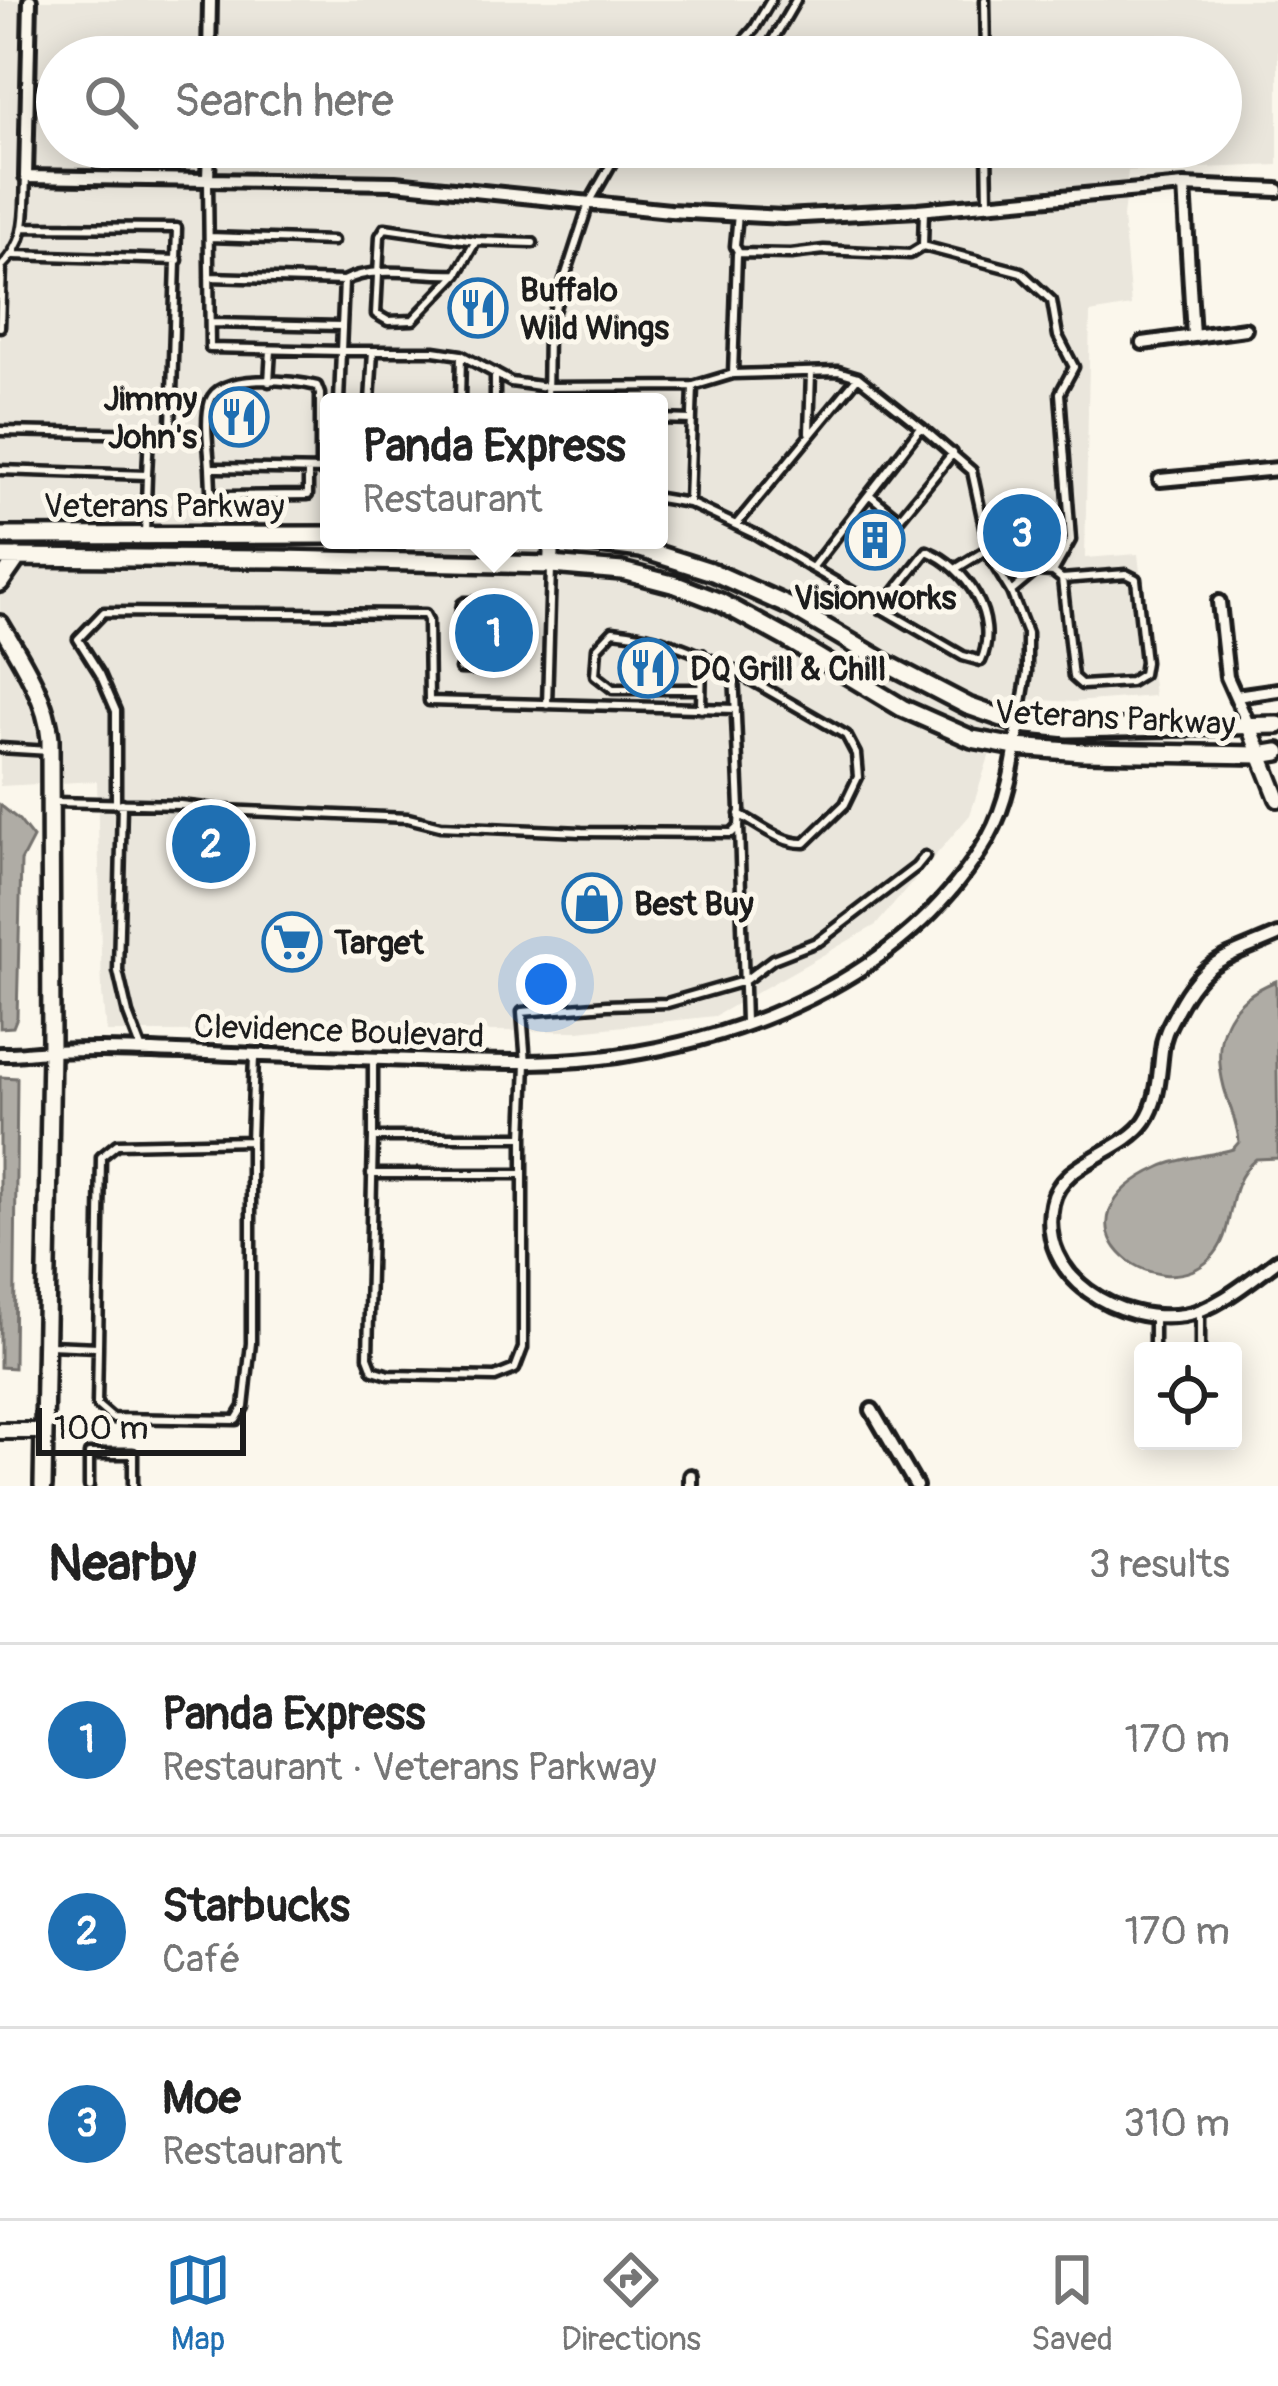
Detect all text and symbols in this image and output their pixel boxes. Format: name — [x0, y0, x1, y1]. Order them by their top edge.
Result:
search box — [36, 36, 1242, 168]
icon: search — [78, 69, 144, 135]
text: Search here — [174, 74, 394, 130]
place label: Buffalo Wild Wings — [520, 270, 669, 349]
restaurant icon: Buffalo Wild Wings — [447, 277, 509, 339]
place label: Jimmy John's — [103, 379, 198, 458]
restaurant icon: Jimmy John's — [208, 386, 270, 448]
popup — [320, 393, 668, 549]
text: Panda Express — [362, 419, 626, 475]
text: Restaurant — [362, 475, 543, 524]
street label: Veterans Parkway — [43, 486, 285, 527]
pin: 3 — [983, 488, 1061, 578]
building icon: Visionworks — [844, 509, 906, 571]
place label: Visionworks — [794, 578, 957, 619]
pin: 1 — [455, 588, 533, 678]
restaurant icon: DQ Grill & Chill — [617, 637, 679, 699]
place label: DQ Grill & Chill — [690, 649, 886, 690]
street label: Veterans Parkway — [993, 692, 1236, 745]
pin: 2 — [172, 799, 250, 889]
shop icon: Best Buy — [561, 872, 623, 934]
place label: Best Buy — [634, 884, 754, 925]
supermarket icon: Target — [261, 911, 323, 973]
place label: Target — [333, 923, 424, 964]
your location — [516, 954, 576, 1014]
street label: Clevidence Boulevard — [193, 1006, 485, 1057]
map controls — [1134, 1342, 1242, 1450]
button: locate — [1134, 1342, 1242, 1450]
scale bar — [36, 1402, 246, 1455]
text: 100 m — [54, 1408, 148, 1449]
text: Nearby — [48, 1532, 196, 1596]
text: 3 results — [1089, 1540, 1230, 1589]
text: Panda Express — [162, 1687, 425, 1743]
text: 1 — [79, 1715, 95, 1764]
text: 170 m — [1124, 1715, 1230, 1764]
text: Restaurant · Veterans Parkway — [162, 1743, 657, 1792]
text: Starbucks — [162, 1879, 350, 1935]
text: 2 — [76, 1907, 98, 1956]
text: 170 m — [1124, 1907, 1230, 1956]
text: Café — [162, 1935, 241, 1984]
text: Moe — [162, 2071, 241, 2127]
text: 3 — [76, 2099, 98, 2148]
text: 310 m — [1123, 2099, 1230, 2148]
text: Restaurant — [162, 2127, 342, 2176]
tab: Map — [165, 2247, 231, 2360]
tab: Directions — [561, 2247, 701, 2360]
tab: Saved — [1031, 2247, 1113, 2360]

